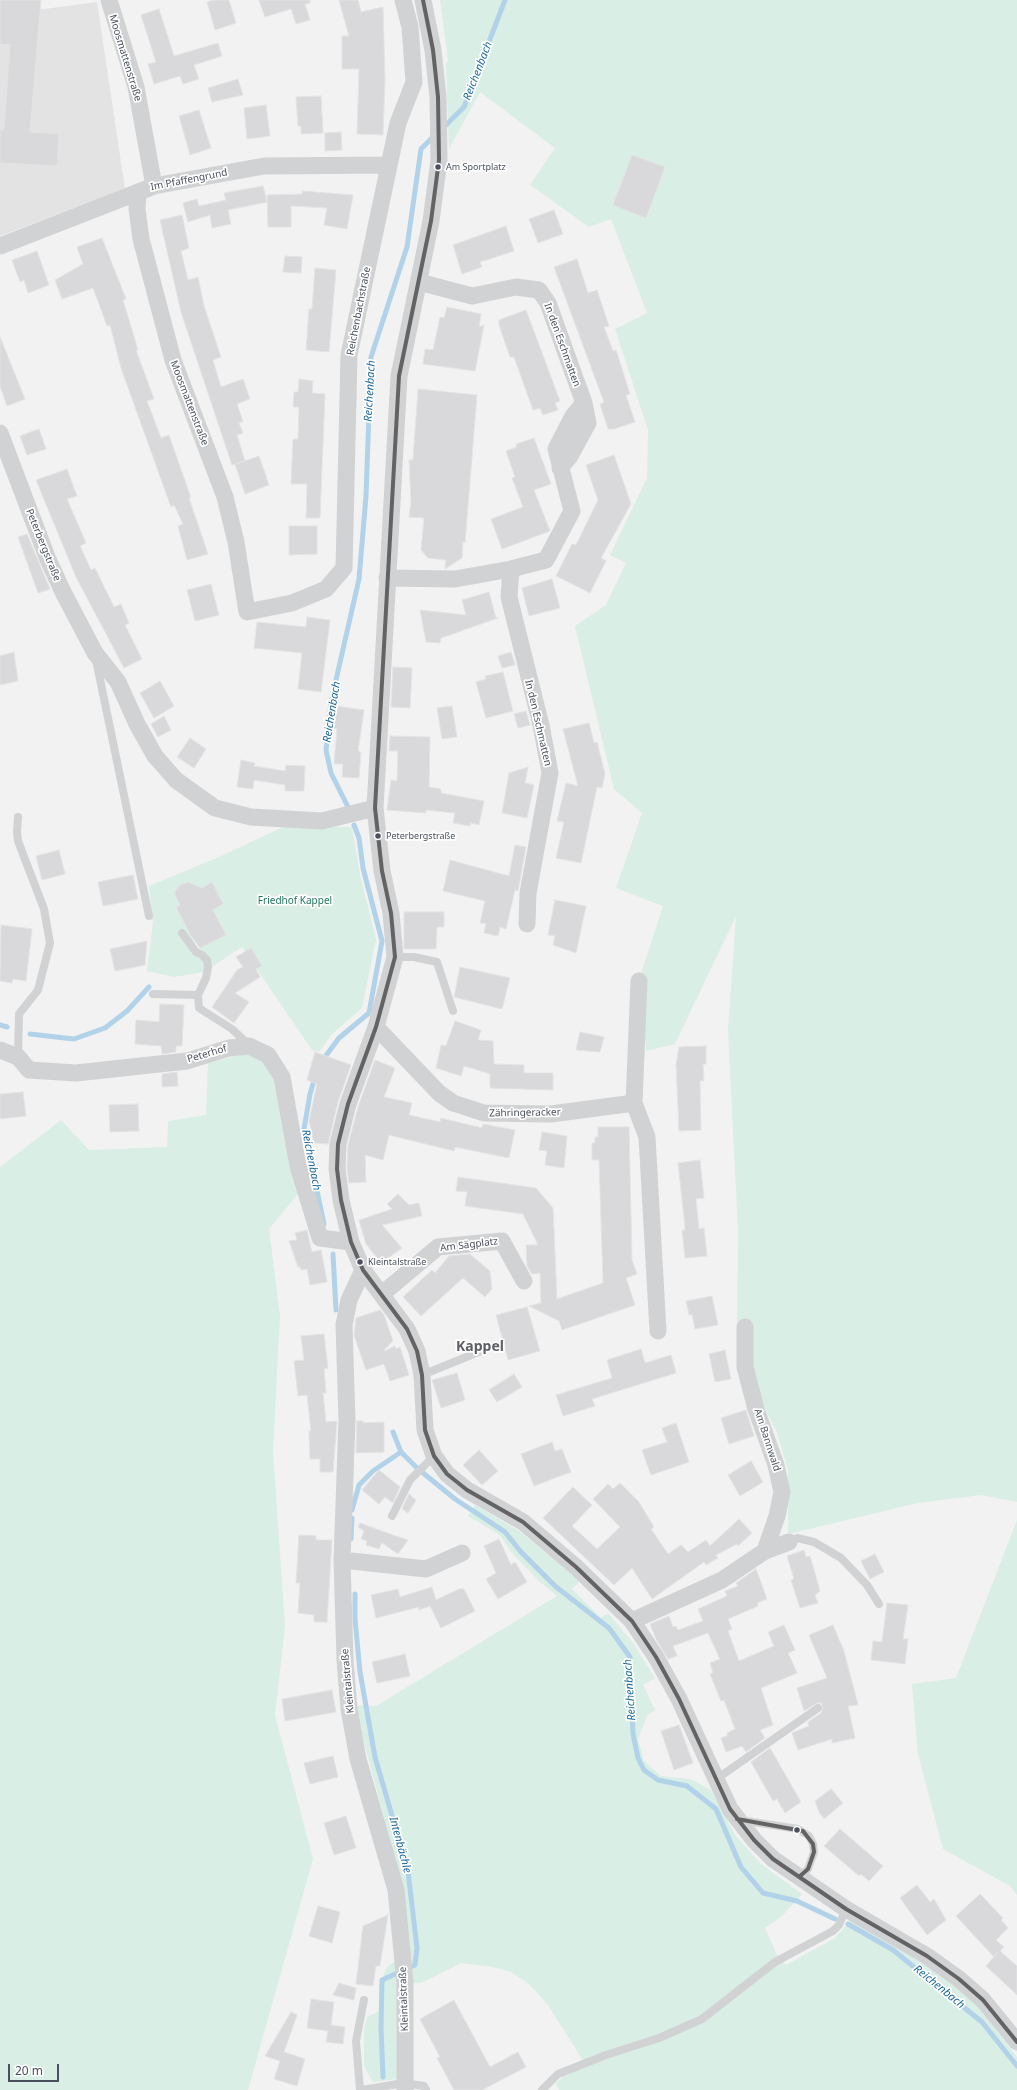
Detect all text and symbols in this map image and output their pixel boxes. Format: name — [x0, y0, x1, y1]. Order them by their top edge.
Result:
street label: Moosmattenstraße — [106, 13, 144, 103]
water label: Reichenbach — [461, 40, 495, 102]
marker: Am Sportplatz — [433, 162, 443, 172]
place label: Am Sportplatz — [446, 162, 506, 172]
street label: Im Pfaffengrund — [150, 167, 228, 193]
street label: Reichenbachstraße — [345, 266, 373, 356]
street label: In den Eschmatten — [541, 302, 583, 388]
street label: Moosmattenstraße — [167, 359, 211, 447]
water label: Reichenbach — [362, 360, 378, 422]
street label: Peterbergstraße — [23, 507, 63, 583]
street label: In den Eschmatten — [522, 679, 554, 767]
water label: Reichenbach — [321, 680, 343, 744]
marker: Peterbergstraße — [373, 831, 383, 841]
place label: Peterbergstraße — [386, 831, 455, 841]
park label: Friedhof Kappel — [258, 895, 332, 907]
street label: Peterhof — [186, 1043, 228, 1065]
street label: Zähringeracker — [489, 1106, 561, 1120]
water label: Reichenbach — [299, 1128, 323, 1192]
street label: Am Sägplatz — [439, 1235, 499, 1255]
marker: Kleintalstraße — [355, 1257, 365, 1267]
place label: Kleintalstraße — [368, 1257, 426, 1267]
district label: Kappel — [456, 1339, 504, 1355]
street label: Am Bannwald — [751, 1407, 783, 1473]
street label: Kleintalstraße — [339, 1648, 357, 1714]
water label: Reichenbach — [621, 1659, 639, 1721]
water label: Intenbächle — [386, 1815, 414, 1875]
unlabelled marker — [792, 1825, 802, 1835]
water label: Reichenbach — [911, 1962, 967, 2012]
street label: Kleintalstraße — [397, 1966, 411, 2032]
scale bar — [10, 2056, 61, 2082]
text: 20 m — [15, 2062, 43, 2079]

